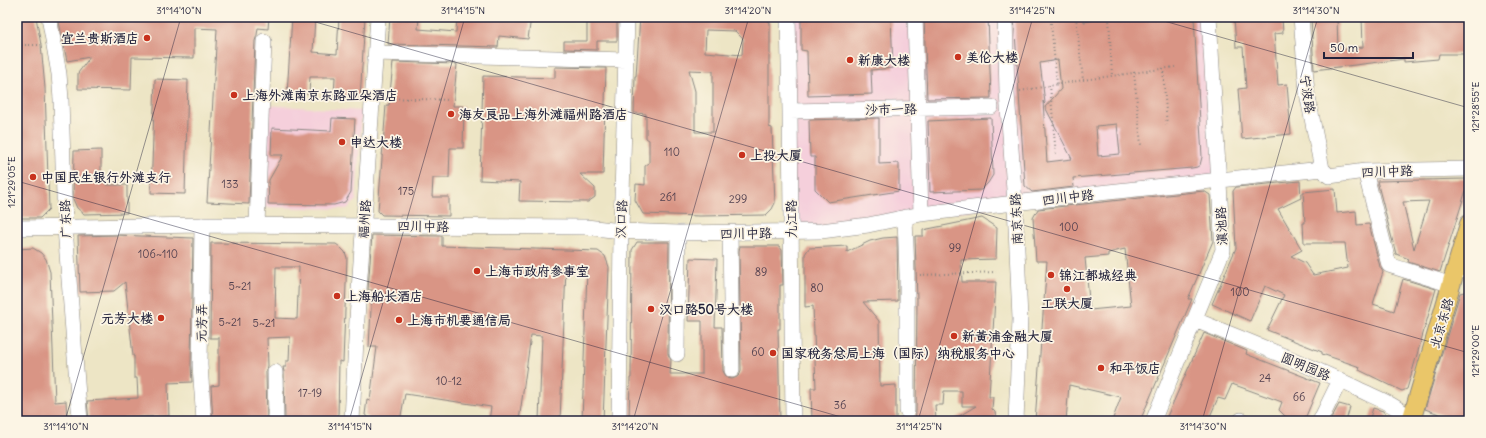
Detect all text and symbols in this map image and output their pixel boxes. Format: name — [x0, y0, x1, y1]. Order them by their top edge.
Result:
text: 31°14'10"N — [156, 4, 202, 17]
text: 31°14'15"N — [441, 4, 485, 17]
text: 31°14'20"N — [725, 4, 771, 17]
text: 31°14'25"N — [1009, 4, 1055, 17]
text: 31°14'30"N — [1292, 4, 1340, 17]
place label: 宜兰贵斯酒店 — [61, 30, 139, 47]
marker: 宜兰贵斯酒店 — [142, 33, 152, 43]
scale bar — [1324, 34, 1413, 60]
text: 50 m — [1330, 40, 1359, 55]
place label: 美伦大楼 — [966, 49, 1018, 66]
place label: 新康大楼 — [858, 52, 910, 69]
marker: 美伦大楼 — [953, 52, 963, 62]
marker: 新康大楼 — [845, 55, 855, 65]
street label: 宁波路 — [1296, 74, 1319, 115]
text: 121°28'55"E — [1469, 82, 1482, 132]
place label: 上海外滩南京东路亚朵酒店 — [242, 87, 398, 104]
marker: 上海外滩南京东路亚朵酒店 — [229, 90, 239, 100]
street label: 沙市一路 — [865, 101, 917, 118]
place label: 海友良品上海外滩福州路酒店 — [459, 106, 628, 123]
marker: 海友良品上海外滩福州路酒店 — [446, 109, 456, 119]
place label: 申达大楼 — [350, 134, 402, 151]
marker: 申达大楼 — [337, 137, 347, 147]
house number: 110 — [664, 145, 680, 159]
place label: 上投大厦 — [750, 147, 802, 164]
marker: 上投大厦 — [737, 150, 747, 160]
text: 121°29'05"E — [5, 156, 18, 208]
street label: 四川中路 — [1361, 162, 1413, 181]
place label: 中国民生银行外滩支行 — [41, 169, 171, 186]
marker: 中国民生银行外滩支行 — [28, 172, 38, 182]
house number: 133 — [222, 177, 238, 191]
house number: 175 — [398, 184, 414, 198]
street label: 四川中路 — [1041, 186, 1095, 209]
house number: 261 — [660, 190, 676, 204]
house number: 299 — [729, 192, 747, 206]
street label: 南京东路 — [1007, 193, 1026, 245]
street label: 广东路 — [56, 199, 75, 239]
street label: 福州路 — [355, 199, 374, 239]
street label: 汉口路 — [612, 199, 631, 239]
street label: 九江路 — [783, 199, 800, 239]
street label: 滇池路 — [1212, 206, 1231, 246]
street label: 四川中路 — [397, 218, 449, 235]
house number: 100 — [1060, 220, 1078, 234]
street label: 四川中路 — [720, 225, 772, 242]
house number: 99 — [949, 241, 961, 255]
house number: 106~110 — [138, 247, 178, 261]
place label: 上海市政府参事室 — [485, 263, 589, 280]
house number: 89 — [755, 265, 767, 279]
marker: 上海市政府参事室 — [472, 266, 482, 276]
place label: 锦江都城经典 — [1059, 267, 1137, 284]
marker: 锦江都城经典 — [1046, 270, 1056, 280]
house number: 5~21 — [229, 279, 251, 293]
house number: 80 — [810, 281, 824, 295]
marker: 工联大厦 — [1062, 284, 1072, 294]
house number: 100 — [1231, 285, 1249, 299]
place label: 上海船长酒店 — [345, 288, 423, 305]
marker: 上海船长酒店 — [332, 291, 342, 301]
place label: 工联大厦 — [1041, 295, 1093, 312]
street label: 北京东路 — [1426, 296, 1457, 351]
place label: 汉口路50号大楼 — [659, 301, 753, 318]
street label: 元芳弄 — [193, 303, 210, 343]
marker: 汉口路50号大楼 — [646, 304, 656, 314]
place label: 元芳大楼 — [101, 310, 153, 327]
place label: 上海市机要通信局 — [407, 312, 511, 329]
marker: 元芳大楼 — [156, 313, 166, 323]
house number: 5~21 — [219, 315, 241, 329]
marker: 上海市机要通信局 — [394, 315, 404, 325]
house number: 5~21 — [253, 316, 275, 330]
text: 121°29'00"E — [1469, 325, 1482, 377]
place label: 新黄浦金融大厦 — [962, 328, 1053, 345]
marker: 新黄浦金融大厦 — [949, 331, 959, 341]
house number: 60 — [751, 345, 765, 359]
place label: 国家税务总局上海（国际）纳税服务中心 — [781, 345, 1015, 362]
marker: 国家税务总局上海（国际）纳税服务中心 — [768, 348, 778, 358]
street label: 圆明园路 — [1279, 348, 1333, 384]
place label: 和平饭店 — [1109, 360, 1161, 377]
marker: 和平饭店 — [1096, 363, 1106, 373]
house number: 24 — [1259, 371, 1271, 385]
house number: 10-12 — [436, 374, 462, 388]
house number: 17-19 — [298, 386, 322, 400]
house number: 66 — [1293, 390, 1305, 404]
house number: 36 — [834, 398, 846, 412]
text: 31°14'10"N — [43, 420, 89, 433]
text: 31°14'15"N — [328, 420, 372, 433]
text: 31°14'20"N — [612, 420, 658, 433]
text: 31°14'25"N — [896, 420, 942, 433]
text: 31°14'30"N — [1179, 420, 1227, 433]

